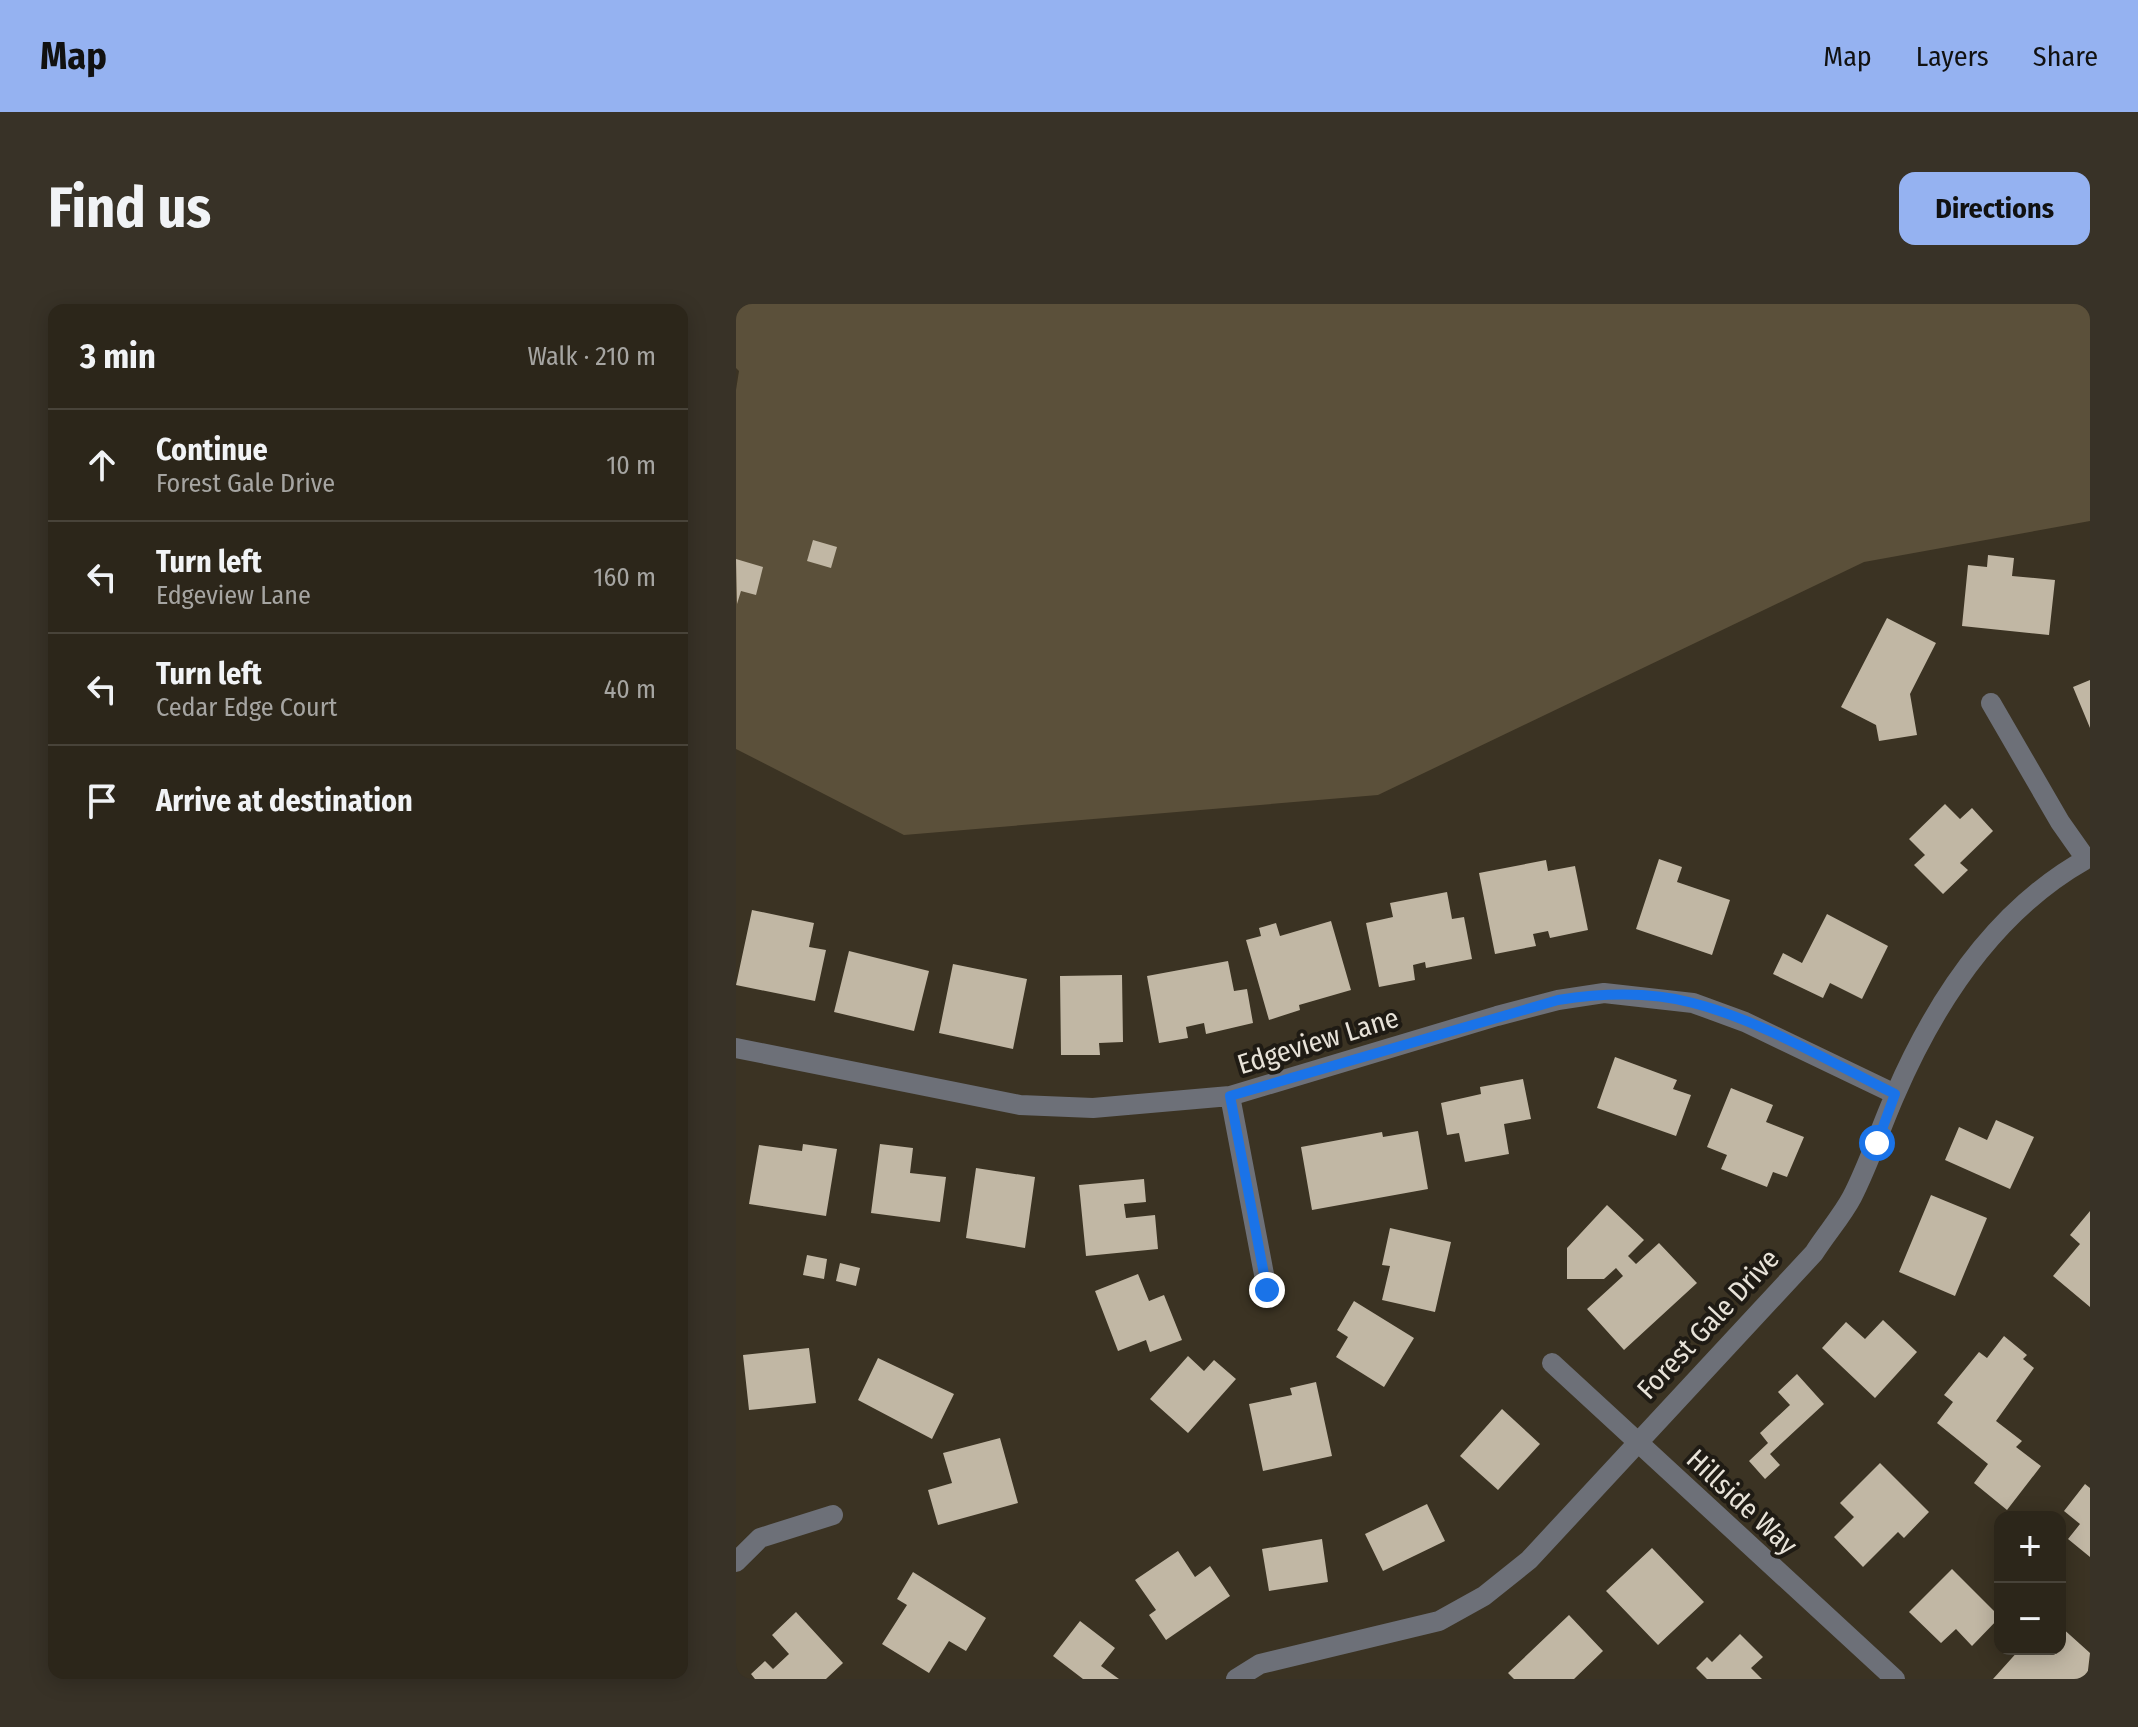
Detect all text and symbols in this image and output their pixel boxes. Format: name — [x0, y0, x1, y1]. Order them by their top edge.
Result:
text: Map — [40, 33, 107, 79]
text: Map — [1823, 40, 1872, 73]
text: Layers — [1916, 40, 1989, 73]
text: Share — [2033, 40, 2098, 73]
button: Directions — [1899, 172, 2090, 245]
text: Find us — [48, 175, 211, 242]
text: 3 min — [80, 336, 156, 377]
text: Walk · 210 m — [527, 341, 656, 372]
text: Continue — [156, 432, 268, 468]
icon: ahead — [80, 443, 124, 487]
text: 10 m — [606, 450, 656, 481]
text: Forest Gale Drive — [156, 468, 335, 499]
text: Turn left — [156, 544, 262, 580]
icon: left — [80, 555, 124, 599]
text: 160 m — [593, 562, 656, 593]
text: Edgeview Lane — [156, 580, 311, 611]
text: Turn left — [156, 656, 262, 692]
icon: left — [80, 667, 124, 711]
text: 40 m — [604, 674, 656, 705]
text: Cedar Edge Court — [156, 692, 337, 723]
icon: arrive — [80, 779, 124, 823]
text: Arrive at destination — [156, 783, 413, 819]
street label: Edgeview Lane — [1233, 1001, 1403, 1081]
route start — [1859, 1125, 1895, 1161]
street label: Forest Gale Drive — [1630, 1242, 1786, 1406]
route end — [1249, 1272, 1285, 1308]
street label: Hillside Way — [1680, 1442, 1805, 1562]
map controls — [1994, 1511, 2066, 1655]
button: + — [1994, 1511, 2066, 1583]
button: − — [1994, 1583, 2066, 1655]

